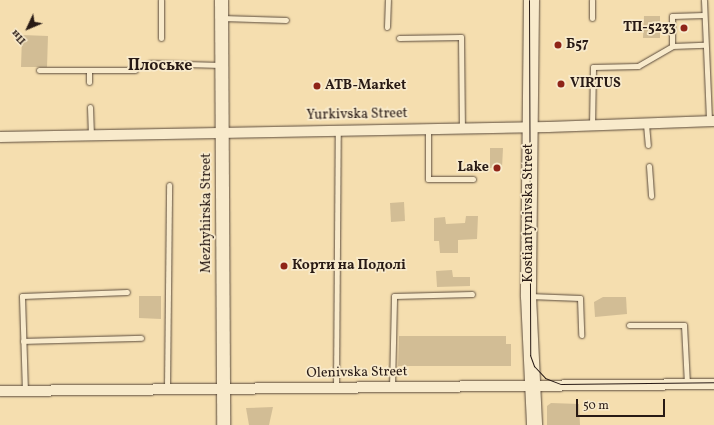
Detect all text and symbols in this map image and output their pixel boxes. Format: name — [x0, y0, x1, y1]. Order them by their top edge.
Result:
north arrow — [8, 8, 48, 48]
place label: ТП-5233 — [623, 20, 676, 36]
marker: ТП-5233 — [679, 23, 689, 33]
text: Пн — [8, 26, 30, 48]
place label: Б57 — [566, 37, 589, 53]
marker: Б57 — [553, 40, 563, 50]
district label: Плоське — [128, 56, 192, 76]
place label: VIRTUS — [570, 76, 621, 92]
place label: ATB-Market — [325, 78, 406, 94]
marker: VIRTUS — [555, 78, 567, 90]
marker: ATB-Market — [312, 81, 322, 91]
street label: Yurkivska Street — [306, 106, 408, 124]
street label: Kostiantynivska Street — [521, 143, 537, 283]
street label: Mezhyhirska Street — [199, 153, 215, 273]
place label: Lake — [458, 160, 489, 176]
marker: Lake — [492, 163, 502, 173]
place label: Корти на Подолі — [292, 258, 406, 274]
marker: Корти на Подолі — [279, 261, 289, 271]
street label: Olenivska Street — [306, 364, 408, 382]
scale bar — [578, 391, 667, 417]
text: 50 m — [583, 398, 609, 414]

